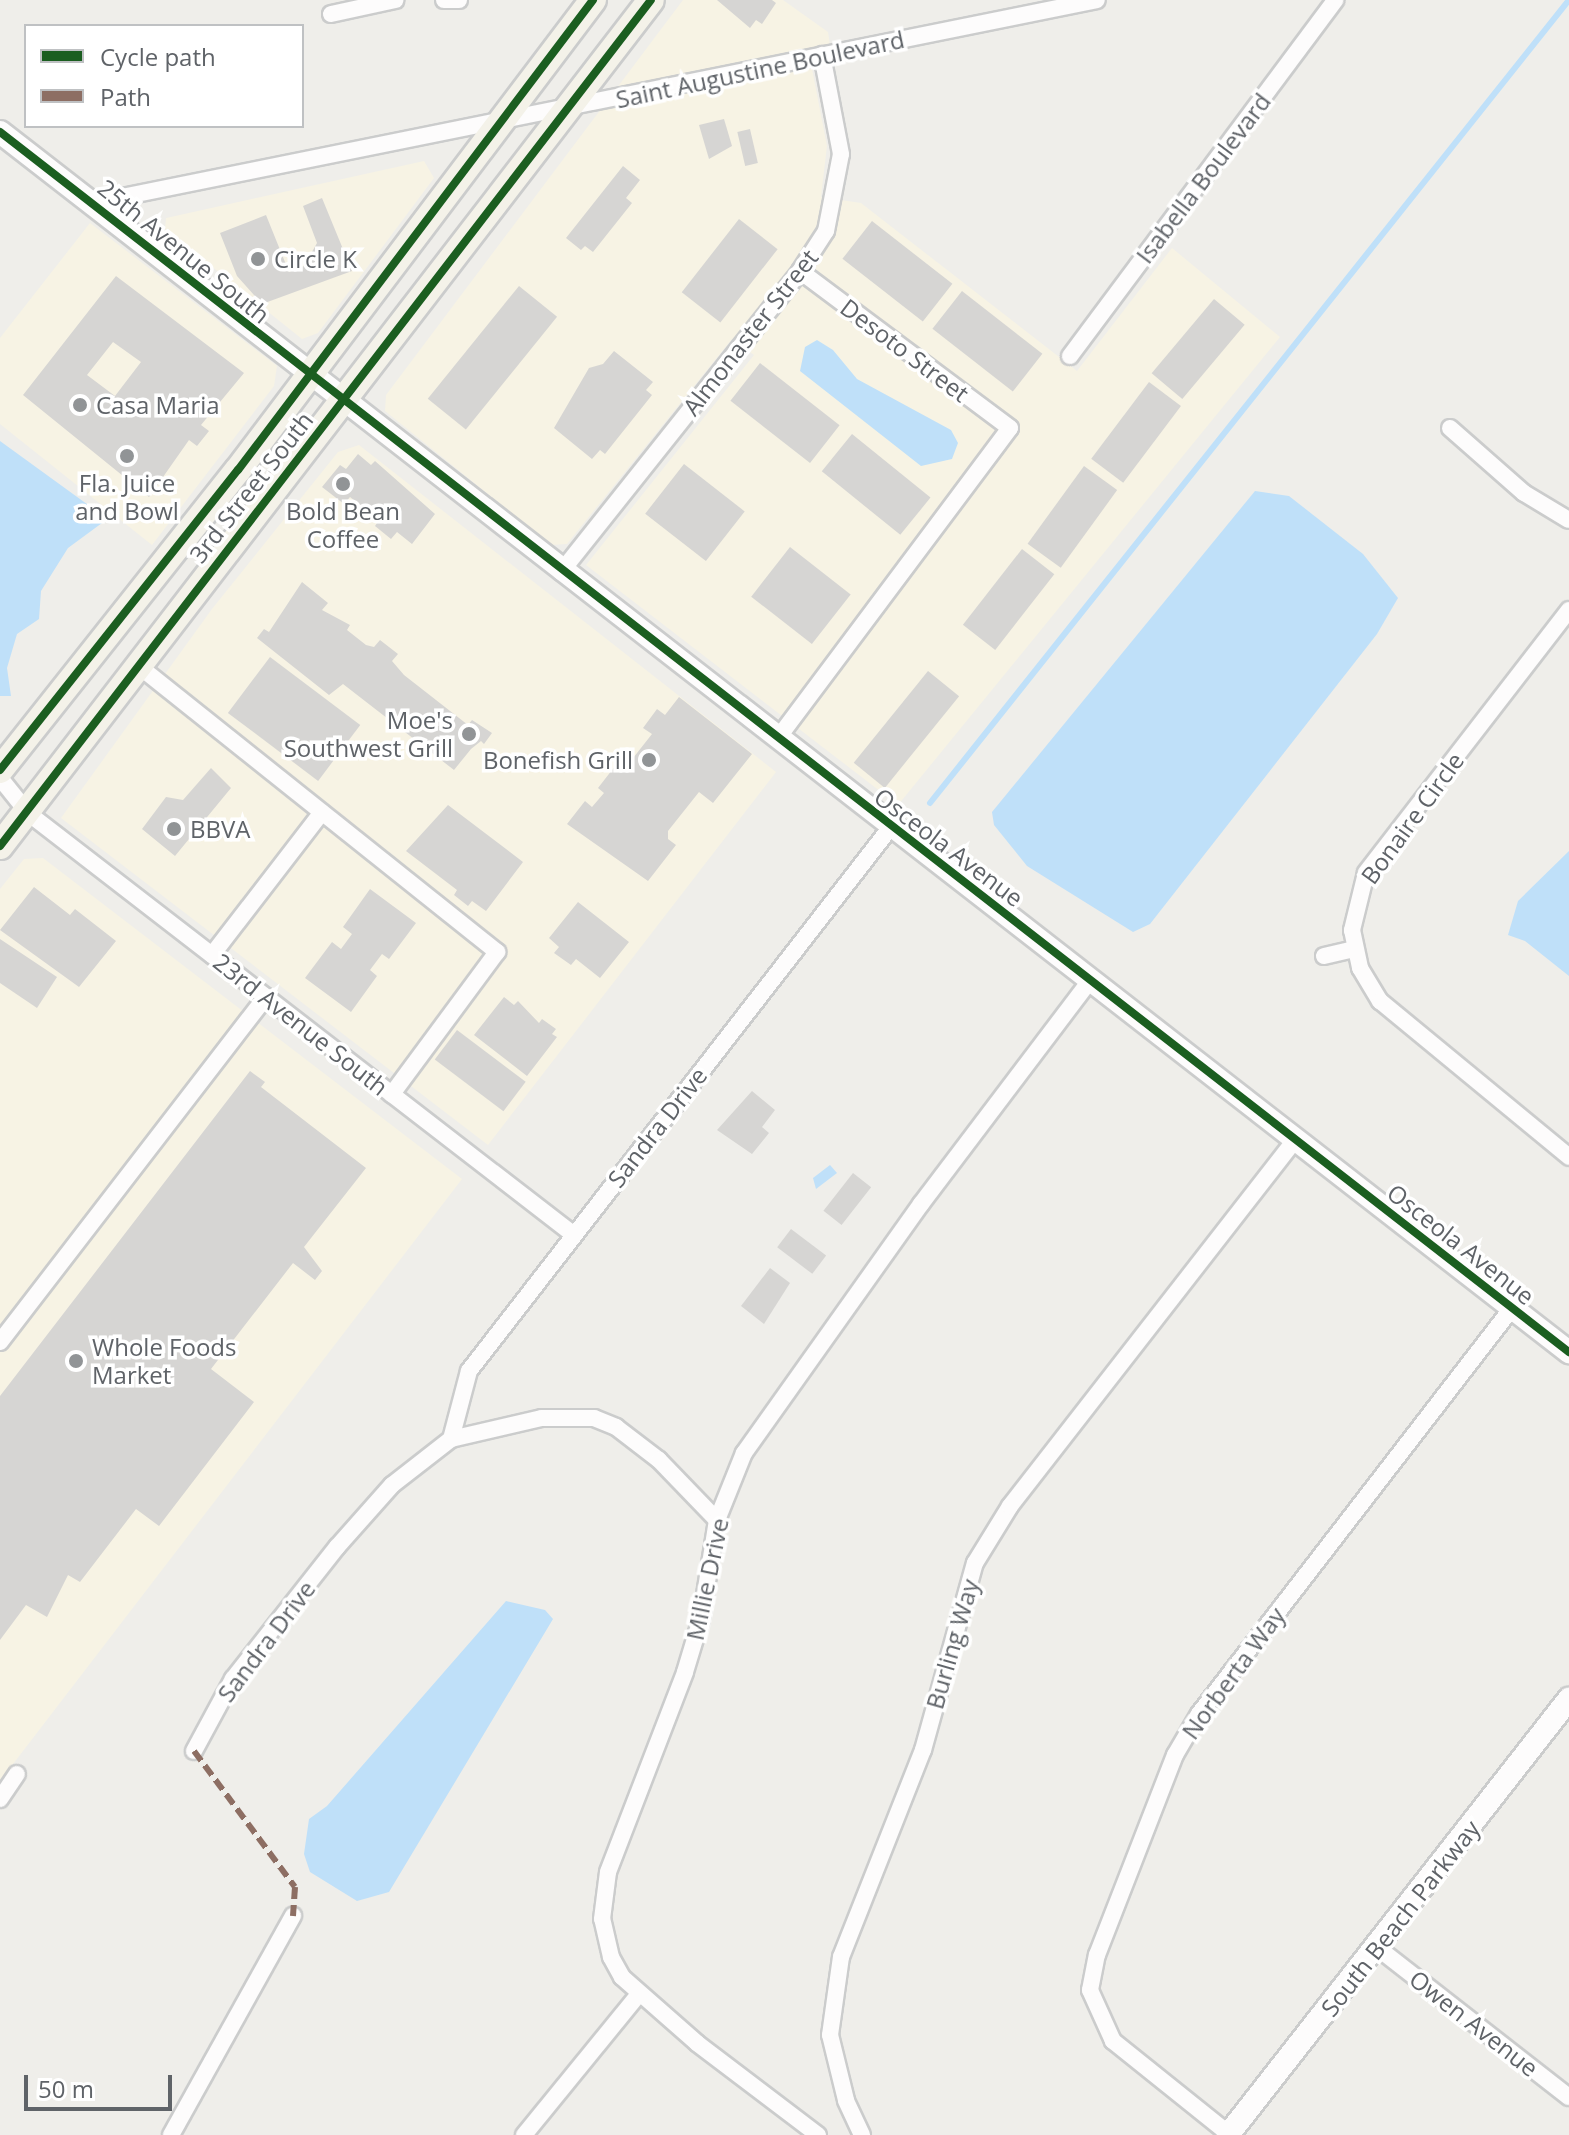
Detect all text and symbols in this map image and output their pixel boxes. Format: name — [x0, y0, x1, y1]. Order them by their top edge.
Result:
legend — [24, 24, 304, 128]
street label: Saint Augustine Boulevard — [613, 24, 907, 114]
text: Cycle path — [100, 40, 216, 73]
text: Path — [100, 80, 151, 113]
street label: Isabella Boulevard — [1130, 87, 1276, 269]
street label: 25th Avenue South — [92, 173, 276, 329]
street label: Almonaster Street — [676, 243, 824, 421]
place label: Circle K — [274, 245, 357, 273]
marker: Circle K — [249, 250, 267, 268]
street label: Desoto Street — [835, 292, 975, 408]
place label: Casa Maria — [96, 391, 220, 419]
marker: Casa Maria — [71, 396, 89, 414]
street label: 3rd Street South — [183, 406, 319, 568]
marker: Fla. Juice and Bowl — [118, 447, 136, 465]
place label: Fla. Juice and Bowl — [75, 469, 179, 525]
marker: Bold Bean Coffee — [334, 475, 352, 493]
place label: Bold Bean Coffee — [286, 497, 400, 553]
place label: Moe's Southwest Grill — [284, 706, 453, 762]
marker: Moe's Southwest Grill — [460, 725, 478, 743]
place label: Bonefish Grill — [483, 746, 633, 774]
street label: Bonaire Circle — [1355, 747, 1469, 889]
marker: Bonefish Grill — [640, 751, 658, 769]
street label: Osceola Avenue — [869, 782, 1029, 912]
place label: BBVA — [190, 815, 250, 843]
marker: BBVA — [165, 820, 183, 838]
street label: 23rd Avenue South — [208, 947, 394, 1101]
street label: Sandra Drive — [601, 1061, 713, 1193]
street label: Osceola Avenue — [1382, 1178, 1540, 1310]
place label: Whole Foods Market — [92, 1333, 236, 1389]
marker: Whole Foods Market — [67, 1352, 85, 1370]
street label: Millie Drive — [680, 1515, 734, 1643]
street label: Sandra Drive — [211, 1575, 321, 1707]
street label: Burling Way — [920, 1576, 984, 1712]
street label: Norberta Way — [1176, 1601, 1290, 1745]
street label: South Beach Parkway — [1315, 1814, 1485, 2022]
street label: Owen Avenue — [1404, 1964, 1544, 2082]
scale bar — [28, 2059, 176, 2109]
text: 50 m — [38, 2072, 94, 2105]

